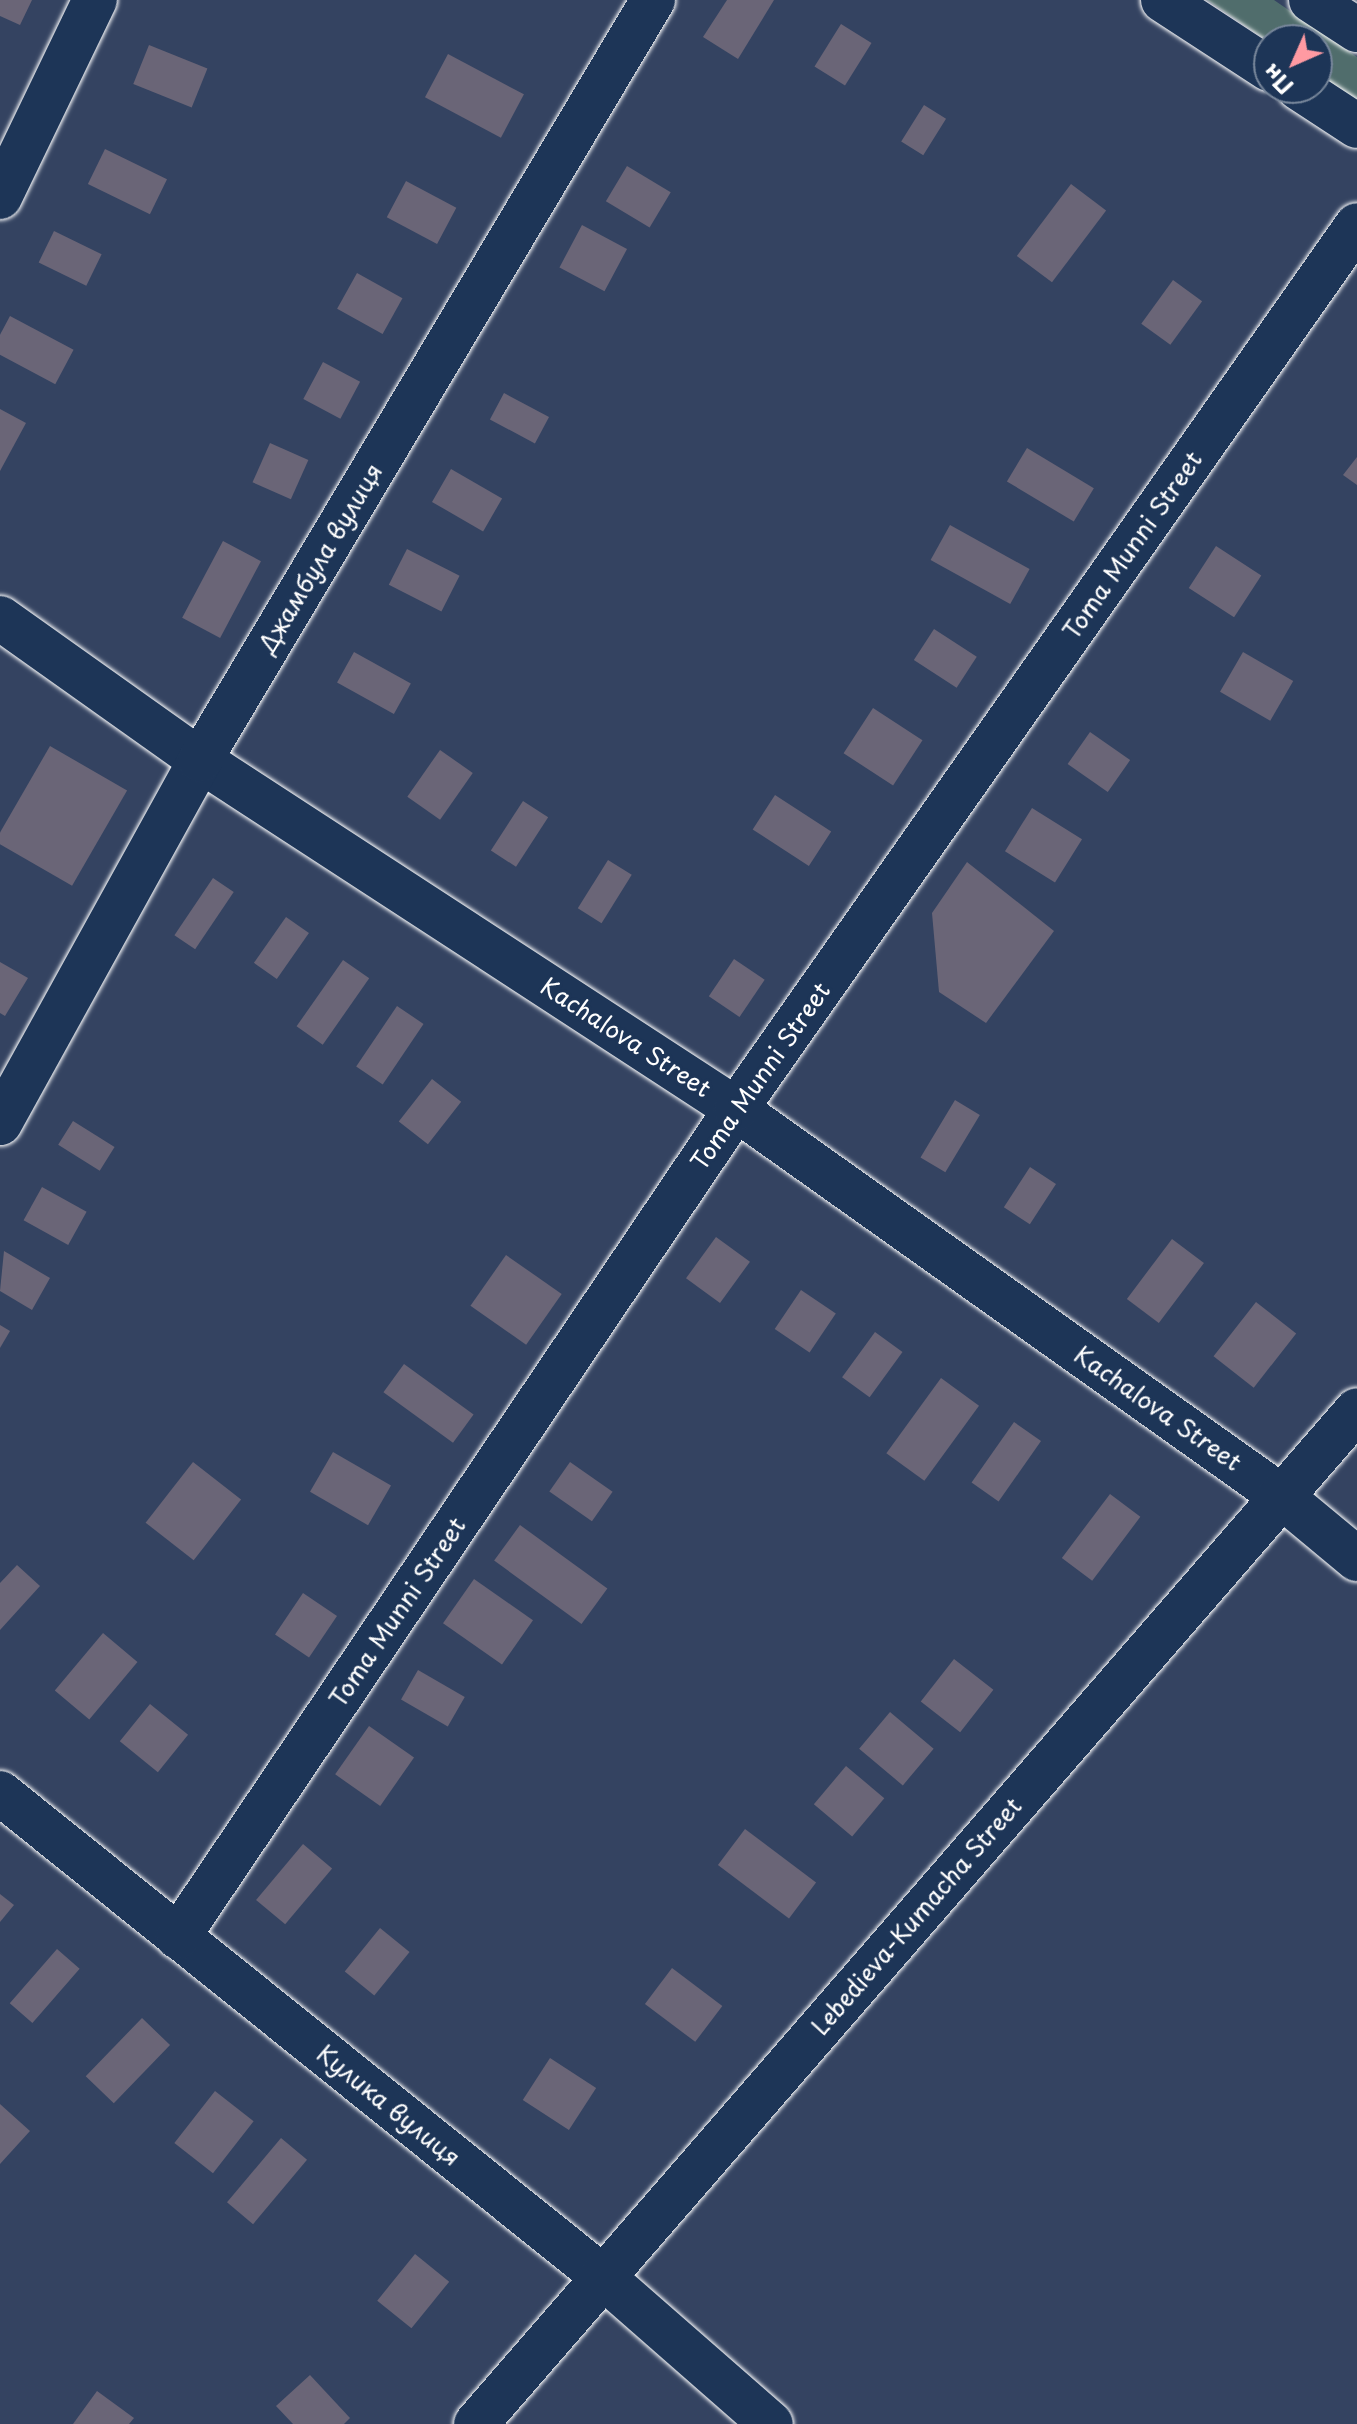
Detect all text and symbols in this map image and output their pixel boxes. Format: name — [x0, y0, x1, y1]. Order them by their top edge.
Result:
north arrow — [1253, 24, 1333, 104]
text: Пн — [1254, 57, 1300, 103]
street label: Toma Munni Street — [1056, 446, 1208, 644]
street label: Джамбула вулиця — [252, 457, 388, 659]
street label: Kachalova Street — [536, 971, 716, 1103]
street label: Toma Munni Street — [684, 977, 836, 1175]
street label: Kachalova Street — [1069, 1340, 1247, 1476]
street label: Toma Munni Street — [323, 1512, 471, 1712]
street label: Lebedieva-Kumacha Street — [805, 1791, 1027, 2041]
street label: Кулика вулиця — [311, 2038, 467, 2172]

